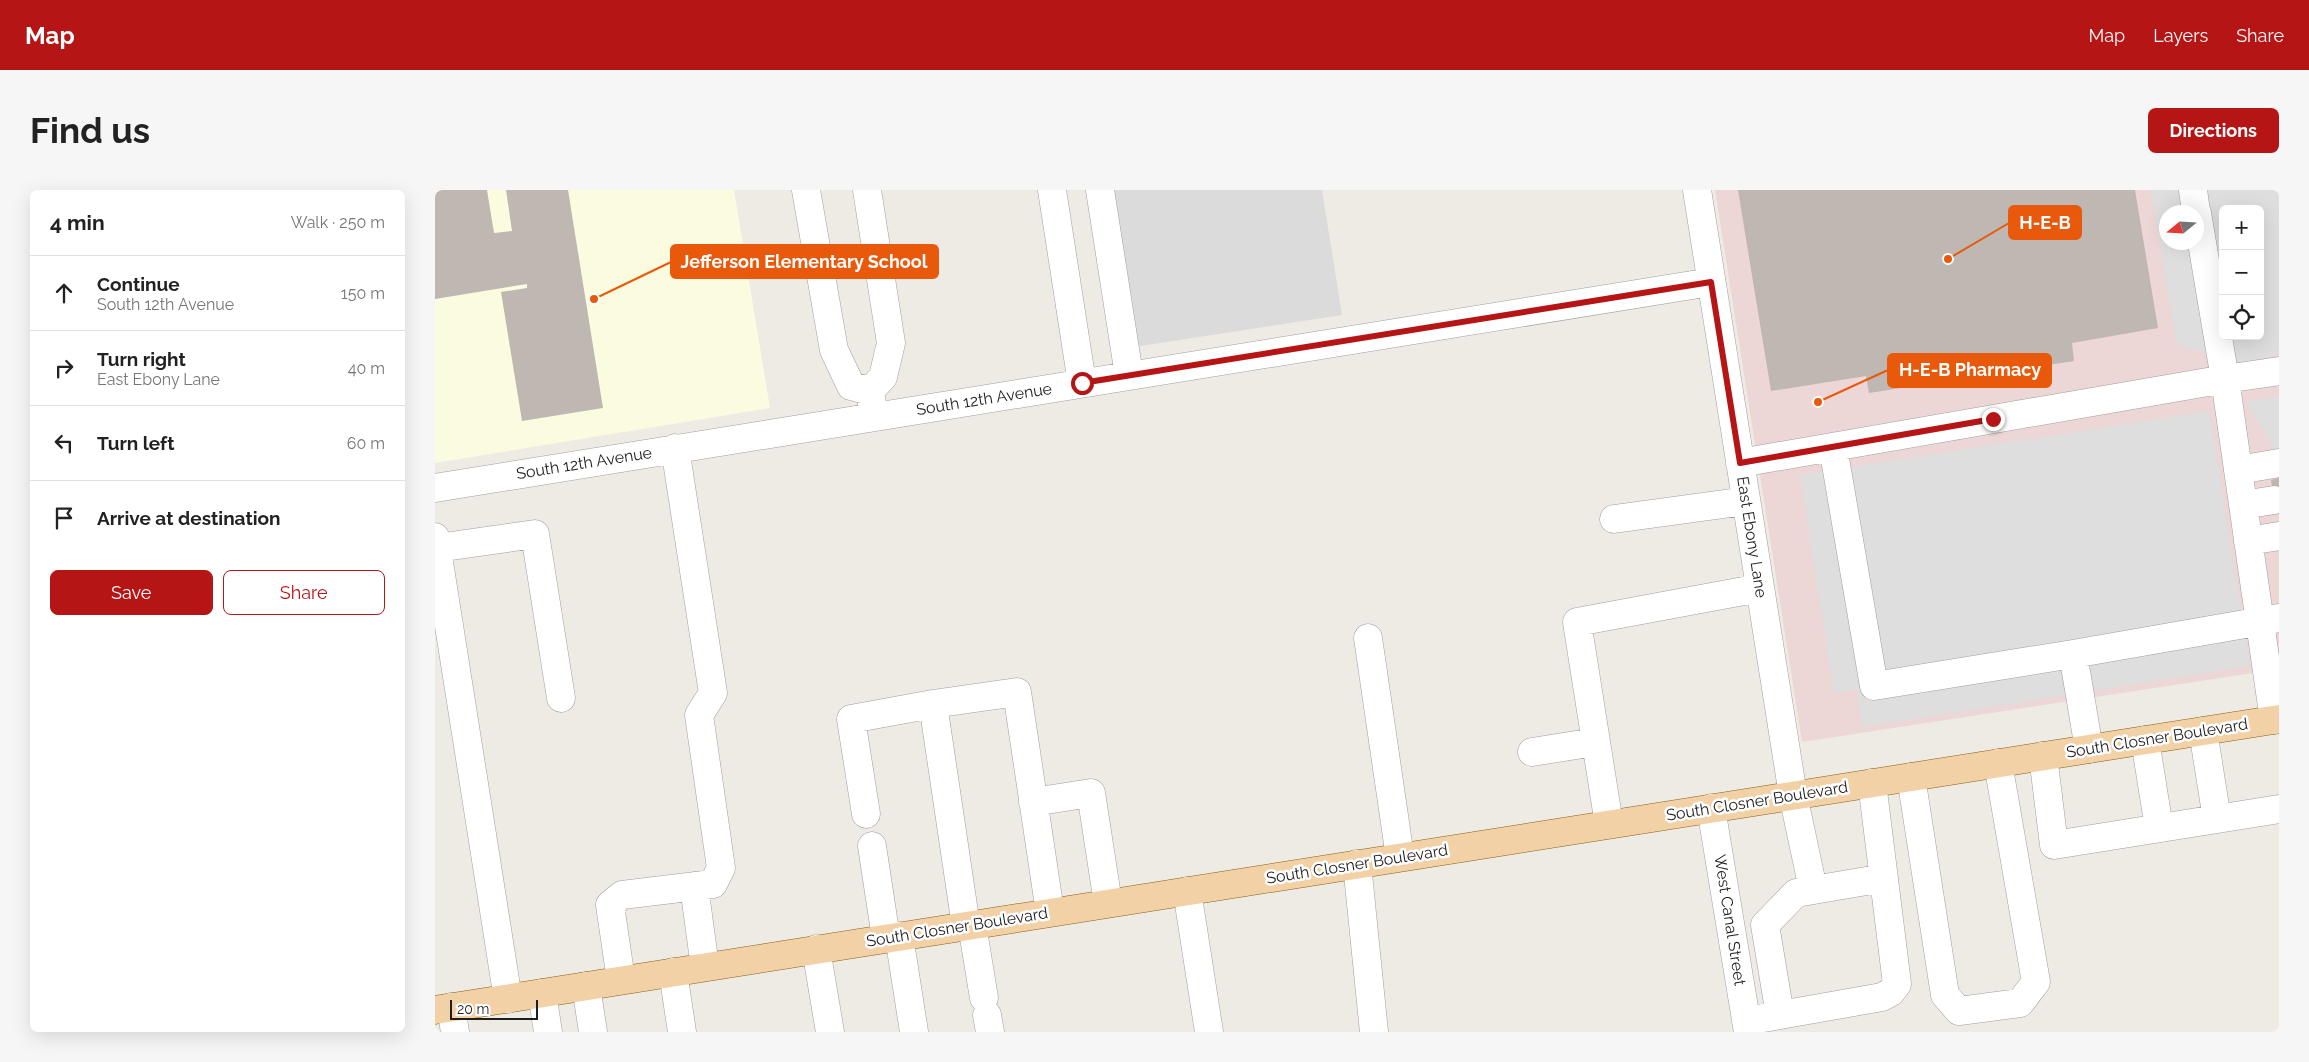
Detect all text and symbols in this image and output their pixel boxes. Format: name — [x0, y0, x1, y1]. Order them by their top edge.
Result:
text: Map — [25, 21, 75, 50]
text: Map — [2089, 25, 2125, 46]
text: Layers — [2153, 25, 2208, 46]
text: Share — [2236, 25, 2284, 46]
button: Directions — [2148, 108, 2279, 153]
text: Find us — [30, 110, 150, 151]
north arrow — [2159, 205, 2204, 250]
map controls — [2219, 205, 2264, 340]
button: + — [2219, 205, 2264, 250]
callout: H-E-B — [2009, 206, 2081, 239]
text: 4 min — [50, 210, 105, 235]
text: H-E-B — [2019, 212, 2071, 233]
text: Walk · 250 m — [291, 213, 385, 232]
callout: Jefferson Elementary School — [671, 245, 938, 278]
button: − — [2219, 250, 2264, 295]
text: Jefferson Elementary School — [681, 251, 928, 272]
text: Continue — [97, 273, 180, 295]
icon: ahead — [50, 279, 78, 307]
text: 150 m — [341, 284, 385, 303]
text: South 12th Avenue — [97, 295, 234, 314]
button: locate — [2219, 295, 2264, 340]
text: Turn right — [97, 348, 186, 370]
icon: right — [50, 354, 78, 382]
callout: H-E-B Pharmacy — [1888, 354, 2051, 387]
text: 40 m — [348, 359, 385, 378]
text: H-E-B Pharmacy — [1899, 359, 2041, 380]
text: East Ebony Lane — [97, 370, 220, 389]
route start — [1071, 372, 1094, 395]
street label: South 12th Avenue — [915, 379, 1053, 419]
route end — [1982, 408, 2005, 431]
icon: left — [50, 429, 78, 457]
text: Turn left — [97, 432, 174, 454]
text: 60 m — [347, 434, 385, 453]
street label: South 12th Avenue — [515, 443, 653, 483]
street label: East Ebony Lane — [1733, 475, 1771, 599]
icon: arrive — [50, 504, 78, 532]
text: Arrive at destination — [97, 507, 281, 529]
button: Save — [50, 570, 213, 615]
button: Share — [223, 570, 385, 615]
street label: South Closner Boulevard — [2065, 714, 2249, 762]
street label: South Closner Boulevard — [1665, 777, 1849, 825]
street label: South Closner Boulevard — [1265, 840, 1449, 888]
street label: West Canal Street — [1710, 853, 1750, 987]
street label: South Closner Boulevard — [865, 903, 1049, 951]
scale bar — [450, 997, 537, 1020]
text: 20 m — [457, 1001, 489, 1017]

